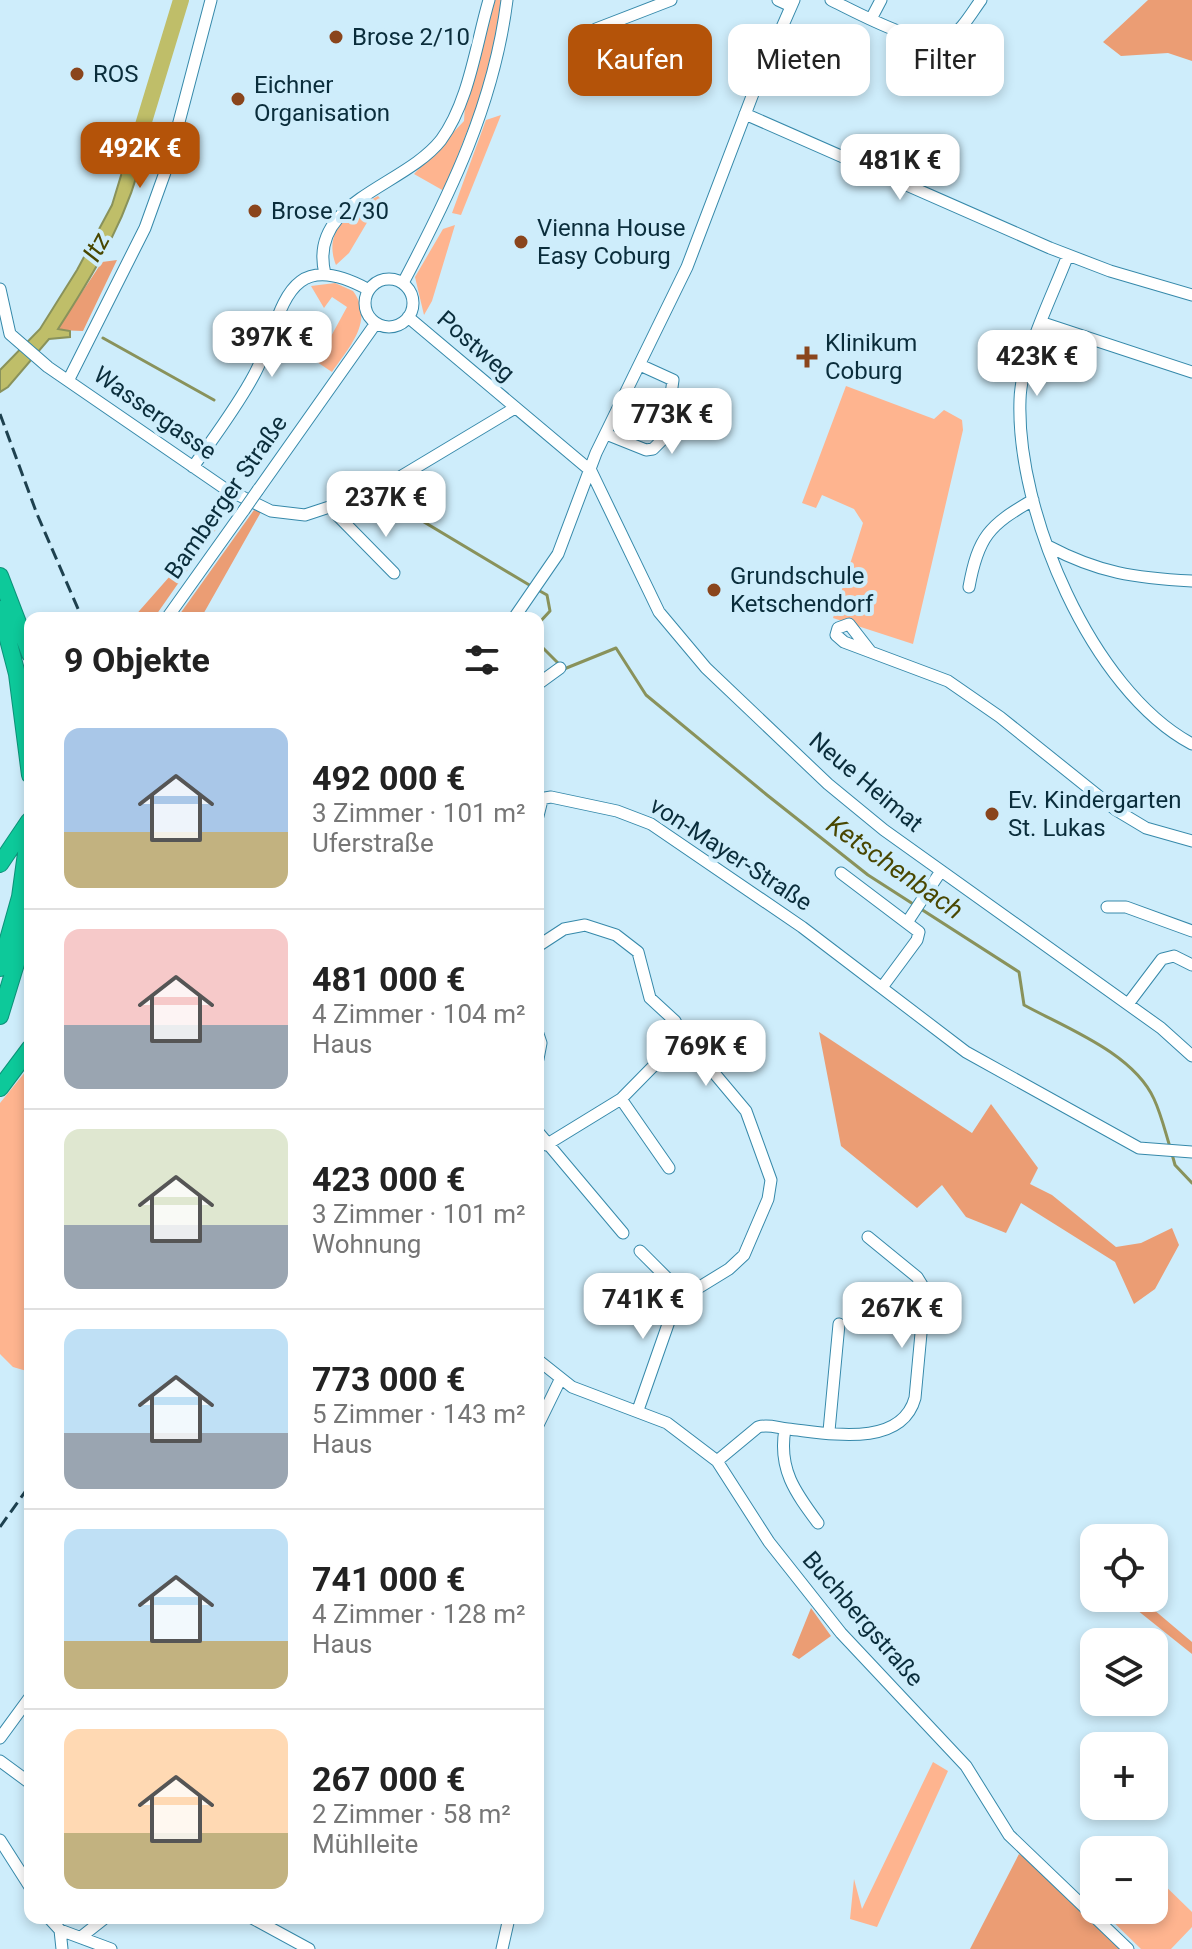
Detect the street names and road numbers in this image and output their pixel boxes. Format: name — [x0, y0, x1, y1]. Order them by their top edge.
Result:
street label: Postweg — [432, 305, 520, 387]
street label: Wassergasse — [88, 360, 222, 466]
street label: Bamberger Straße — [159, 410, 293, 584]
street label: Neue Heimat — [804, 726, 928, 838]
street label: von-Mayer-Straße — [645, 791, 817, 917]
street label: Buchbergstraße — [797, 1546, 929, 1692]

